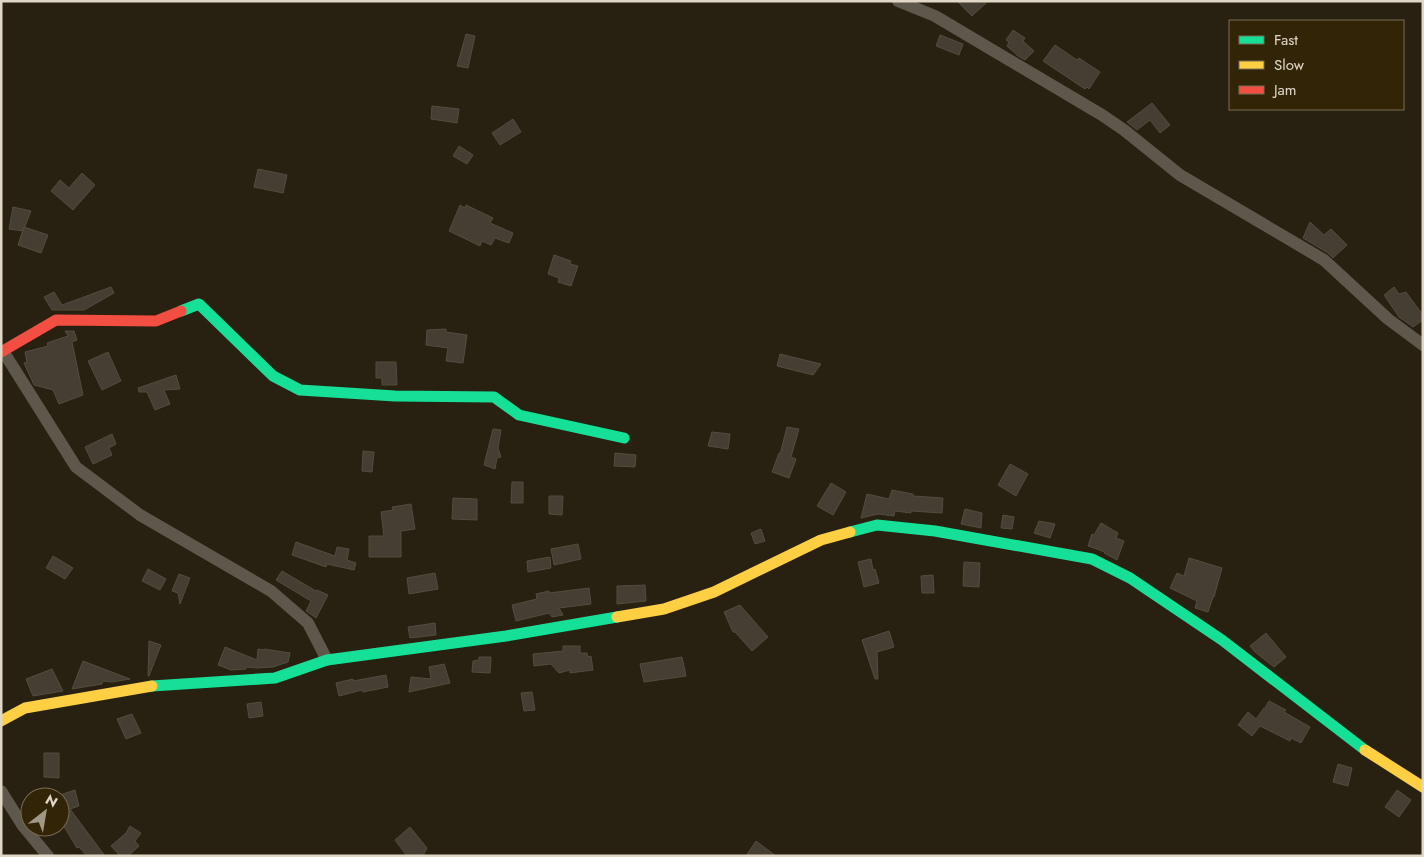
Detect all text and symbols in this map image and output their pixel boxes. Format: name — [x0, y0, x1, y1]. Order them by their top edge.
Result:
legend — [1229, 20, 1404, 110]
text: Fast — [1274, 29, 1298, 51]
text: Slow — [1274, 54, 1305, 76]
text: Jam — [1272, 79, 1297, 101]
north arrow — [20, 787, 70, 837]
text: N — [42, 789, 62, 812]

